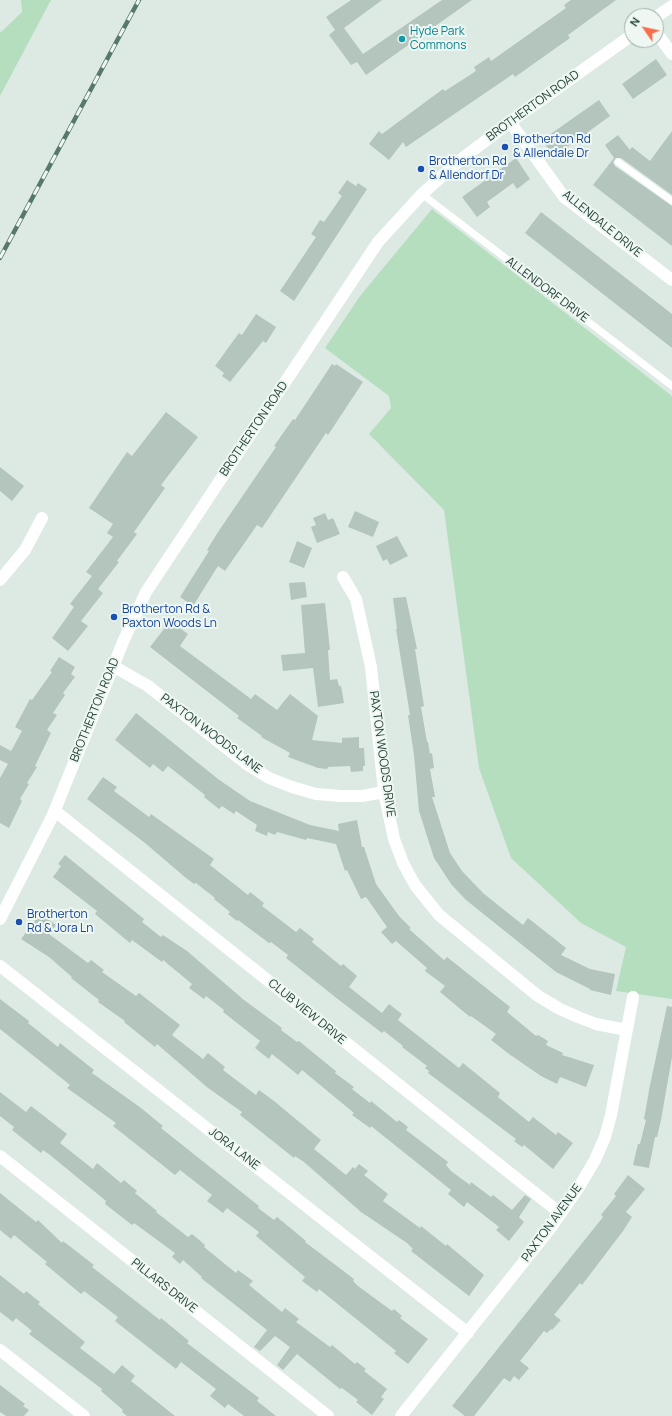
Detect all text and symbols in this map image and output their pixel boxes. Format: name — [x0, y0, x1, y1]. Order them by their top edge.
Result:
north arrow — [624, 8, 664, 48]
text: N — [626, 14, 643, 29]
place label: Hyde Park Commons — [410, 25, 467, 53]
marker: Hyde Park Commons — [397, 34, 407, 44]
street label: BROTHERTON ROAD — [484, 67, 582, 145]
place label: Brotherton Rd & Allendale Dr — [513, 133, 591, 161]
marker: Brotherton Rd & Allendale Dr — [500, 142, 510, 152]
place label: Brotherton Rd & Allendorf Dr — [429, 155, 507, 183]
marker: Brotherton Rd & Allendorf Dr — [416, 164, 426, 174]
street label: ALLENDALE DRIVE — [559, 188, 645, 260]
street label: ALLENDORF DRIVE — [503, 254, 591, 326]
street label: BROTHERTON ROAD — [217, 379, 291, 479]
place label: Brotherton Rd & Paxton Woods Ln — [122, 603, 217, 631]
marker: Brotherton Rd & Paxton Woods Ln — [109, 612, 119, 622]
street label: BROTHERTON ROAD — [67, 656, 123, 764]
street label: PAXTON WOODS DRIVE — [366, 690, 398, 818]
street label: PAXTON WOODS LANE — [157, 691, 265, 777]
place label: Brotherton Rd & Jora Ln — [27, 908, 93, 936]
marker: Brotherton Rd & Jora Ln — [14, 917, 24, 927]
street label: CLUB VIEW DRIVE — [265, 976, 349, 1048]
street label: JORA LANE — [206, 1125, 262, 1173]
street label: PAXTON AVENUE — [519, 1181, 585, 1265]
street label: PILLARS DRIVE — [128, 1256, 200, 1316]

